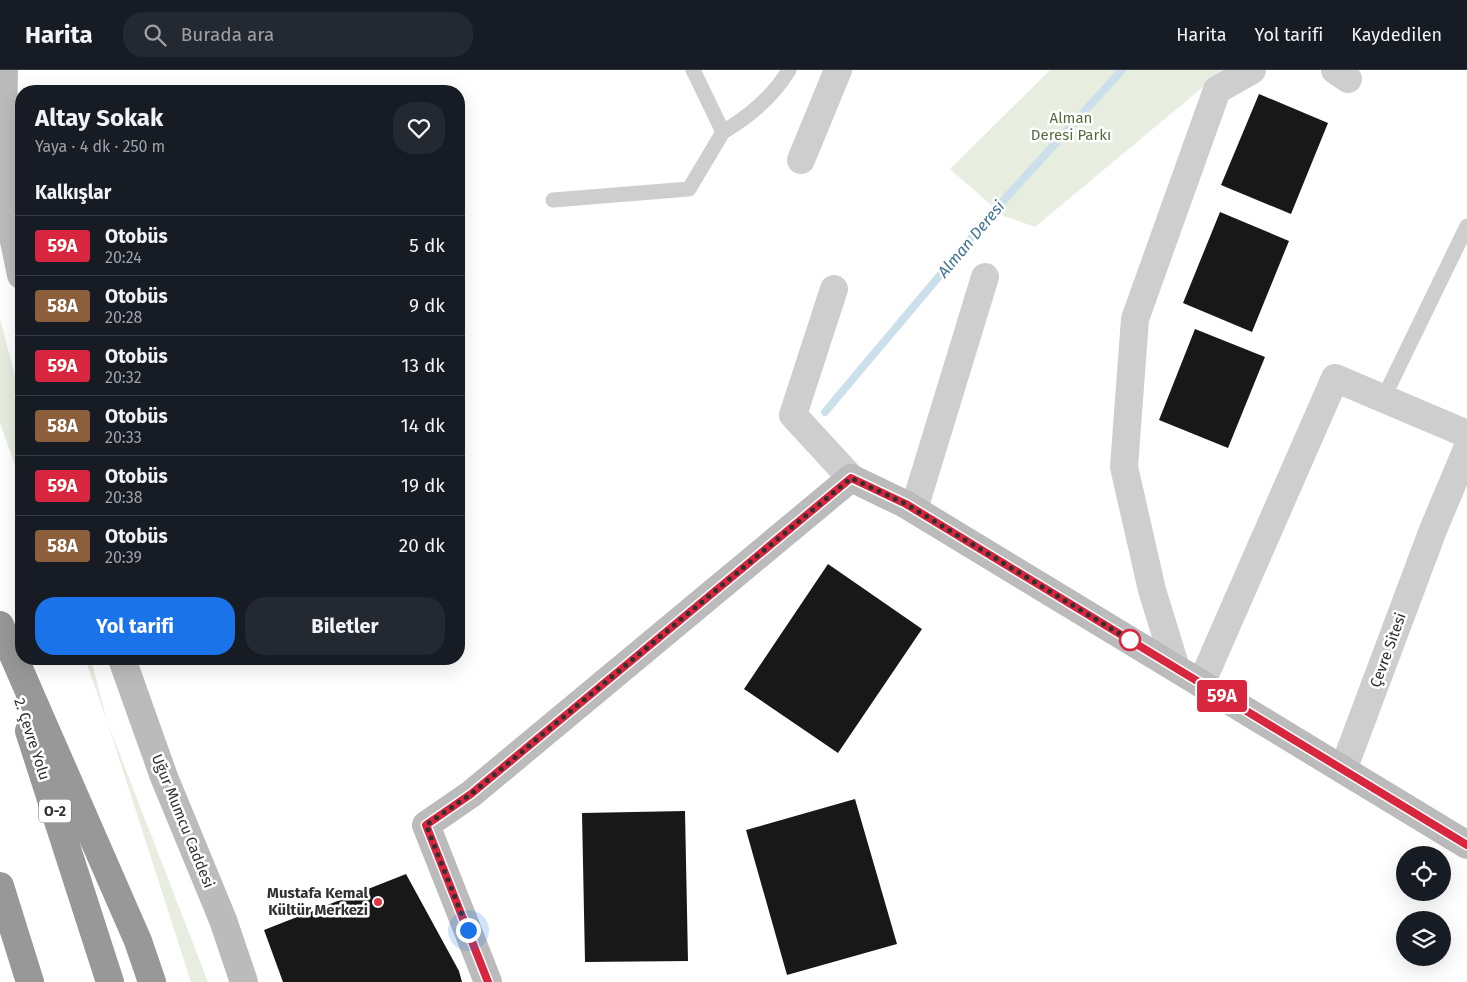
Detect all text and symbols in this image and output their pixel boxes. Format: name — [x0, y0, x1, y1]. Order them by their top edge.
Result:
search box — [123, 12, 473, 57]
text: Harita — [25, 21, 93, 49]
icon: search — [141, 21, 169, 49]
text: Burada ara — [181, 23, 274, 46]
text: Harita — [1176, 24, 1227, 46]
text: Yol tarifi — [1255, 24, 1323, 46]
text: Kaydedilen — [1351, 24, 1442, 46]
button: heart — [393, 102, 445, 154]
text: Altay Sokak — [35, 104, 163, 132]
park label: Alman Deresi Parkı — [1031, 109, 1111, 144]
text: Yaya · 4 dk · 250 m — [35, 137, 165, 156]
text: Kalkışlar — [35, 181, 111, 204]
water label: Alman Deresi — [933, 196, 1009, 282]
text: Otobüs — [105, 225, 168, 248]
text: 5 dk — [409, 234, 445, 257]
text: 59A — [48, 235, 77, 257]
text: 20:24 — [105, 248, 142, 267]
text: Otobüs — [105, 285, 168, 308]
text: 9 dk — [409, 294, 445, 317]
text: 58A — [47, 295, 78, 317]
text: 20:28 — [105, 308, 142, 327]
text: Otobüs — [105, 345, 168, 368]
text: 13 dk — [401, 354, 445, 377]
text: 59A — [48, 355, 77, 377]
text: 20:32 — [105, 368, 142, 387]
text: Otobüs — [105, 405, 168, 428]
text: 14 dk — [401, 414, 445, 437]
text: 58A — [47, 415, 78, 437]
text: 20:33 — [105, 428, 142, 447]
text: Otobüs — [105, 465, 168, 488]
text: 19 dk — [401, 474, 445, 497]
text: 59A — [48, 475, 77, 497]
text: 20:38 — [105, 488, 143, 507]
text: Otobüs — [105, 525, 168, 548]
text: 20 dk — [399, 534, 445, 557]
text: 58A — [47, 535, 78, 557]
text: 20:39 — [105, 548, 142, 567]
button: Yol tarifi — [35, 597, 235, 655]
button: Biletler — [245, 597, 445, 655]
street label: Çevre Sitesi — [1366, 610, 1410, 690]
unlabelled marker — [1119, 629, 1141, 651]
line badge: 59A — [1193, 680, 1251, 712]
text: 59A — [1207, 685, 1237, 707]
street label: 2. Çevre Yolu — [10, 696, 54, 782]
street label: Uğur Mumcu Caddesi — [148, 751, 218, 891]
road number: O-2 — [39, 799, 71, 822]
map controls — [1396, 846, 1451, 966]
button: locate — [1396, 846, 1451, 901]
place label: Mustafa Kemal Kültür Merkezi — [267, 884, 369, 919]
marker: Mustafa Kemal Kültür Merkezi — [372, 896, 384, 908]
button: layers — [1396, 911, 1451, 966]
your location — [456, 918, 481, 943]

